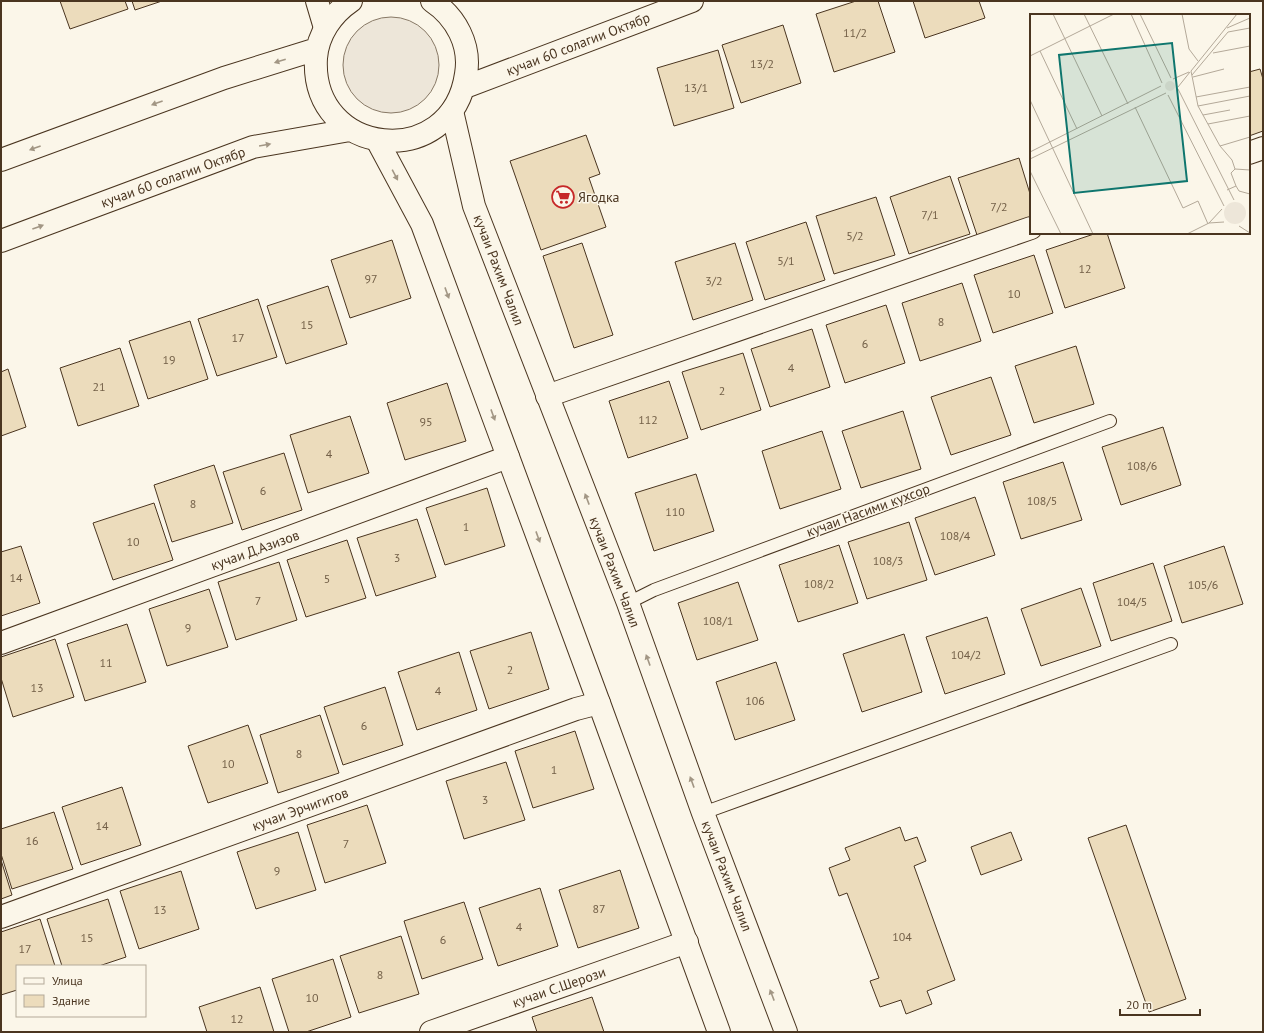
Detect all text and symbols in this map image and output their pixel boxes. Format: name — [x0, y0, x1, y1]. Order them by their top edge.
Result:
street label: кучаи 60 солагии Октябр — [504, 8, 652, 80]
inset map — [1030, 14, 1250, 234]
house number: 11/2 — [843, 25, 867, 40]
house number: 13/2 — [750, 56, 774, 71]
one-way arrow — [273, 58, 285, 64]
house number: 13/1 — [684, 80, 708, 95]
one-way arrow — [150, 100, 162, 106]
street label: кучаи 60 солагии Октябр — [98, 142, 248, 212]
one-way arrow — [259, 142, 271, 148]
one-way arrow — [28, 145, 40, 151]
one-way arrow — [392, 169, 398, 181]
supermarket icon: Ягодка — [550, 184, 576, 210]
place label: Ягодка — [578, 188, 620, 206]
house number: 7/2 — [990, 199, 1008, 214]
house number: 7/1 — [921, 207, 939, 222]
street label: кучаи Рахим Чалил — [470, 212, 528, 328]
one-way arrow — [32, 224, 44, 230]
house number: 5/2 — [846, 228, 864, 243]
house number: 5/1 — [777, 253, 795, 268]
house number: 12 — [1078, 261, 1092, 276]
house number: 97 — [364, 271, 378, 286]
house number: 3/2 — [705, 273, 723, 288]
house number: 10 — [1007, 286, 1021, 301]
one-way arrow — [445, 288, 451, 300]
house number: 8 — [938, 314, 944, 329]
house number: 15 — [300, 317, 314, 332]
house number: 17 — [231, 330, 245, 345]
house number: 6 — [862, 336, 868, 351]
house number: 19 — [162, 352, 176, 367]
house number: 4 — [788, 360, 795, 375]
house number: 21 — [92, 379, 106, 394]
house number: 2 — [719, 383, 725, 398]
one-way arrow — [490, 410, 496, 422]
house number: 112 — [638, 412, 658, 427]
house number: 95 — [419, 414, 433, 429]
house number: 4 — [326, 446, 333, 461]
house number: 108/6 — [1127, 458, 1157, 473]
street label: кучаи Насими кухсор — [804, 479, 932, 541]
house number: 6 — [260, 483, 266, 498]
one-way arrow — [584, 492, 590, 504]
house number: 108/5 — [1027, 493, 1057, 508]
house number: 8 — [190, 496, 196, 511]
house number: 110 — [665, 504, 685, 519]
street label: кучаи Рахим Чалил — [586, 514, 644, 630]
house number: 1 — [463, 519, 469, 534]
street label: кучаи Д.Азизов — [208, 526, 302, 574]
house number: 108/4 — [940, 528, 971, 543]
one-way arrow — [535, 532, 541, 544]
house number: 10 — [126, 534, 140, 549]
house number: 3 — [394, 550, 400, 565]
house number: 108/3 — [873, 553, 903, 568]
house number: 14 — [9, 570, 23, 585]
house number: 5 — [324, 571, 330, 586]
house number: 108/2 — [804, 576, 834, 591]
house number: 105/6 — [1188, 577, 1218, 592]
house number: 7 — [255, 593, 261, 608]
house number: 104/5 — [1117, 594, 1147, 609]
house number: 108/1 — [703, 613, 733, 628]
house number: 9 — [185, 620, 191, 635]
house number: 104/2 — [951, 647, 981, 662]
one-way arrow — [645, 653, 651, 665]
house number: 11 — [99, 655, 113, 670]
house number: 2 — [507, 662, 513, 677]
house number: 13 — [30, 680, 44, 695]
house number: 4 — [435, 683, 442, 698]
house number: 106 — [745, 693, 765, 708]
house number: 6 — [361, 718, 367, 733]
house number: 8 — [296, 746, 302, 761]
house number: 10 — [221, 756, 235, 771]
house number: 1 — [551, 762, 557, 777]
one-way arrow — [689, 776, 695, 788]
street label: кучаи Эрчигитов — [249, 783, 351, 835]
house number: 3 — [482, 792, 488, 807]
house number: 14 — [95, 818, 109, 833]
street label: кучаи Рахим Чалил — [698, 818, 756, 934]
house number: 16 — [25, 833, 39, 848]
house number: 7 — [343, 836, 349, 851]
house number: 9 — [274, 863, 280, 878]
house number: 87 — [592, 901, 606, 916]
house number: 13 — [153, 902, 167, 917]
house number: 4 — [516, 919, 523, 934]
house number: 104 — [892, 929, 912, 944]
house number: 15 — [80, 930, 94, 945]
house number: 6 — [440, 932, 446, 947]
house number: 17 — [18, 941, 32, 956]
street label: кучаи С.Шерози — [510, 963, 608, 1011]
legend — [16, 965, 146, 1017]
house number: 8 — [377, 967, 383, 982]
text: Улица — [52, 973, 83, 988]
one-way arrow — [768, 989, 774, 1001]
house number: 10 — [305, 990, 319, 1005]
scale bar — [1120, 991, 1200, 1017]
text: Здание — [52, 993, 90, 1008]
text: 20 m — [1126, 997, 1152, 1012]
house number: 12 — [230, 1011, 244, 1026]

